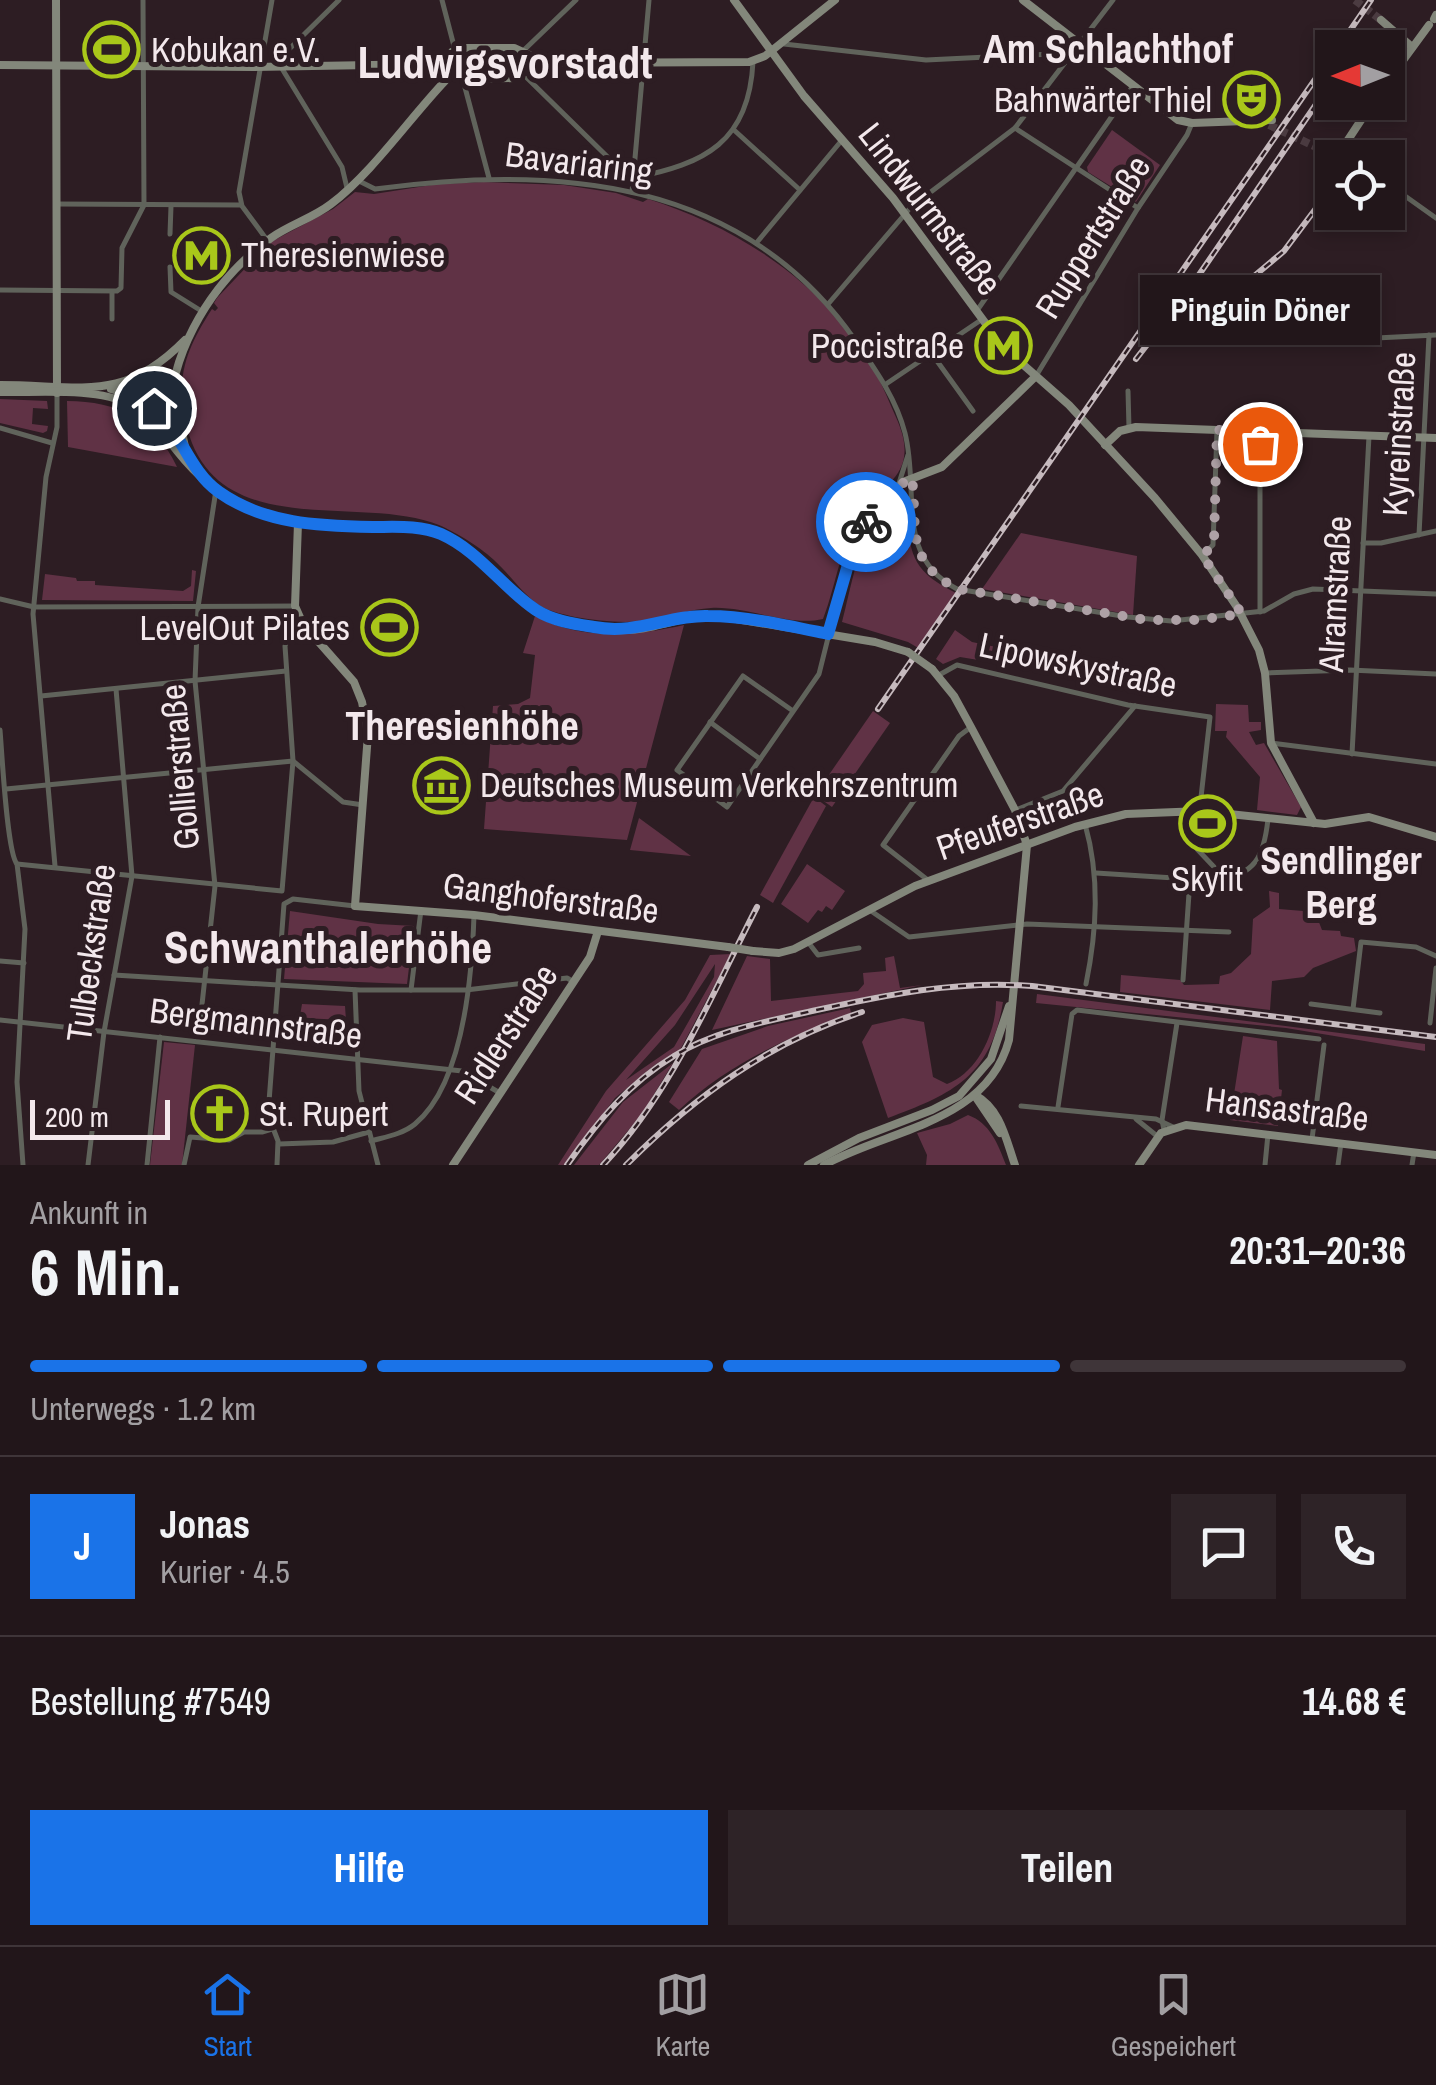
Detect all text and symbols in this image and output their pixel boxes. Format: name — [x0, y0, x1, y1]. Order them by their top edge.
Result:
sports icon: Kobukan e.V. — [82, 20, 142, 80]
district label: Am Schlachthof — [983, 22, 1233, 75]
place label: Kobukan e.V. — [151, 26, 321, 73]
north arrow — [1315, 30, 1405, 120]
map controls — [1315, 30, 1405, 230]
district label: Ludwigsvorstadt — [357, 31, 653, 92]
theatre icon: Bahnwärter Thiel — [1221, 70, 1281, 130]
place label: Bahnwärter Thiel — [994, 76, 1212, 123]
street label: Lindwurmstraße — [848, 113, 1013, 305]
street label: Bavariaring — [503, 130, 656, 195]
button: locate — [1315, 140, 1405, 230]
street label: Ruppertstraße — [1024, 147, 1161, 327]
metro station icon: Theresienwiese — [172, 225, 232, 285]
place label: Theresienwiese — [241, 231, 445, 278]
callout: Pinguin Döner — [1140, 274, 1380, 344]
text: Pinguin Döner — [1170, 288, 1350, 331]
metro station icon: Poccistraße — [973, 316, 1033, 376]
place label: Poccistraße — [811, 322, 964, 369]
street label: Kyreinstraße — [1371, 351, 1426, 517]
pin — [112, 366, 197, 451]
icon: home — [127, 381, 182, 436]
pin — [1218, 402, 1303, 487]
icon: bag — [1233, 417, 1288, 472]
courier — [816, 472, 916, 572]
icon: bike — [839, 495, 894, 550]
street label: Alramstraße — [1307, 515, 1362, 674]
sports icon: LevelOut Pilates — [359, 598, 419, 658]
place label: LevelOut Pilates — [139, 604, 350, 651]
street label: Lipowskystraße — [975, 621, 1181, 708]
street label: Gollierstraße — [149, 682, 210, 852]
district label: Theresienhöhe — [345, 699, 579, 752]
museum icon: Deutsches Museum Verkehrszentrum — [411, 755, 471, 815]
place label: Deutsches Museum Verkehrszentrum — [480, 761, 959, 808]
street label: Pfeuferstraße — [930, 770, 1110, 871]
sports icon: Skyfit — [1177, 793, 1237, 853]
district label: Sendlinger Berg — [1260, 835, 1422, 930]
place label: Skyfit — [1171, 855, 1243, 902]
street label: Tulbeckstraße — [55, 861, 126, 1045]
street label: Ganghoferstraße — [441, 861, 662, 934]
district label: Schwanthalerhöhe — [164, 916, 492, 977]
street label: Ridlerstraße — [443, 955, 568, 1113]
street label: Bergmannstraße — [147, 986, 365, 1059]
street label: Hansastraße — [1203, 1075, 1371, 1142]
church icon: St. Rupert — [190, 1084, 250, 1144]
place label: St. Rupert — [259, 1090, 388, 1137]
scale bar — [30, 1095, 170, 1140]
text: 200 m — [45, 1098, 109, 1136]
text: Ankunft in — [30, 1191, 148, 1234]
text: 20:31–20:36 — [1229, 1225, 1406, 1276]
text: 6 Min. — [30, 1228, 181, 1315]
text: Unterwegs · 1.2 km — [30, 1387, 256, 1430]
button: chat — [1171, 1494, 1276, 1599]
button: phone — [1301, 1494, 1406, 1599]
text: Jonas — [160, 1499, 250, 1550]
text: J — [74, 1521, 91, 1572]
text: Kurier · 4.5 — [160, 1550, 290, 1593]
text: Bestellung #7549 — [30, 1676, 271, 1727]
text: 14.68 € — [1302, 1676, 1406, 1727]
button: Hilfe — [30, 1810, 708, 1925]
button: Teilen — [728, 1810, 1406, 1925]
tab: Start — [200, 1967, 255, 2065]
tab: Karte — [655, 1967, 710, 2065]
tab: Gespeichert — [1111, 1967, 1236, 2065]

